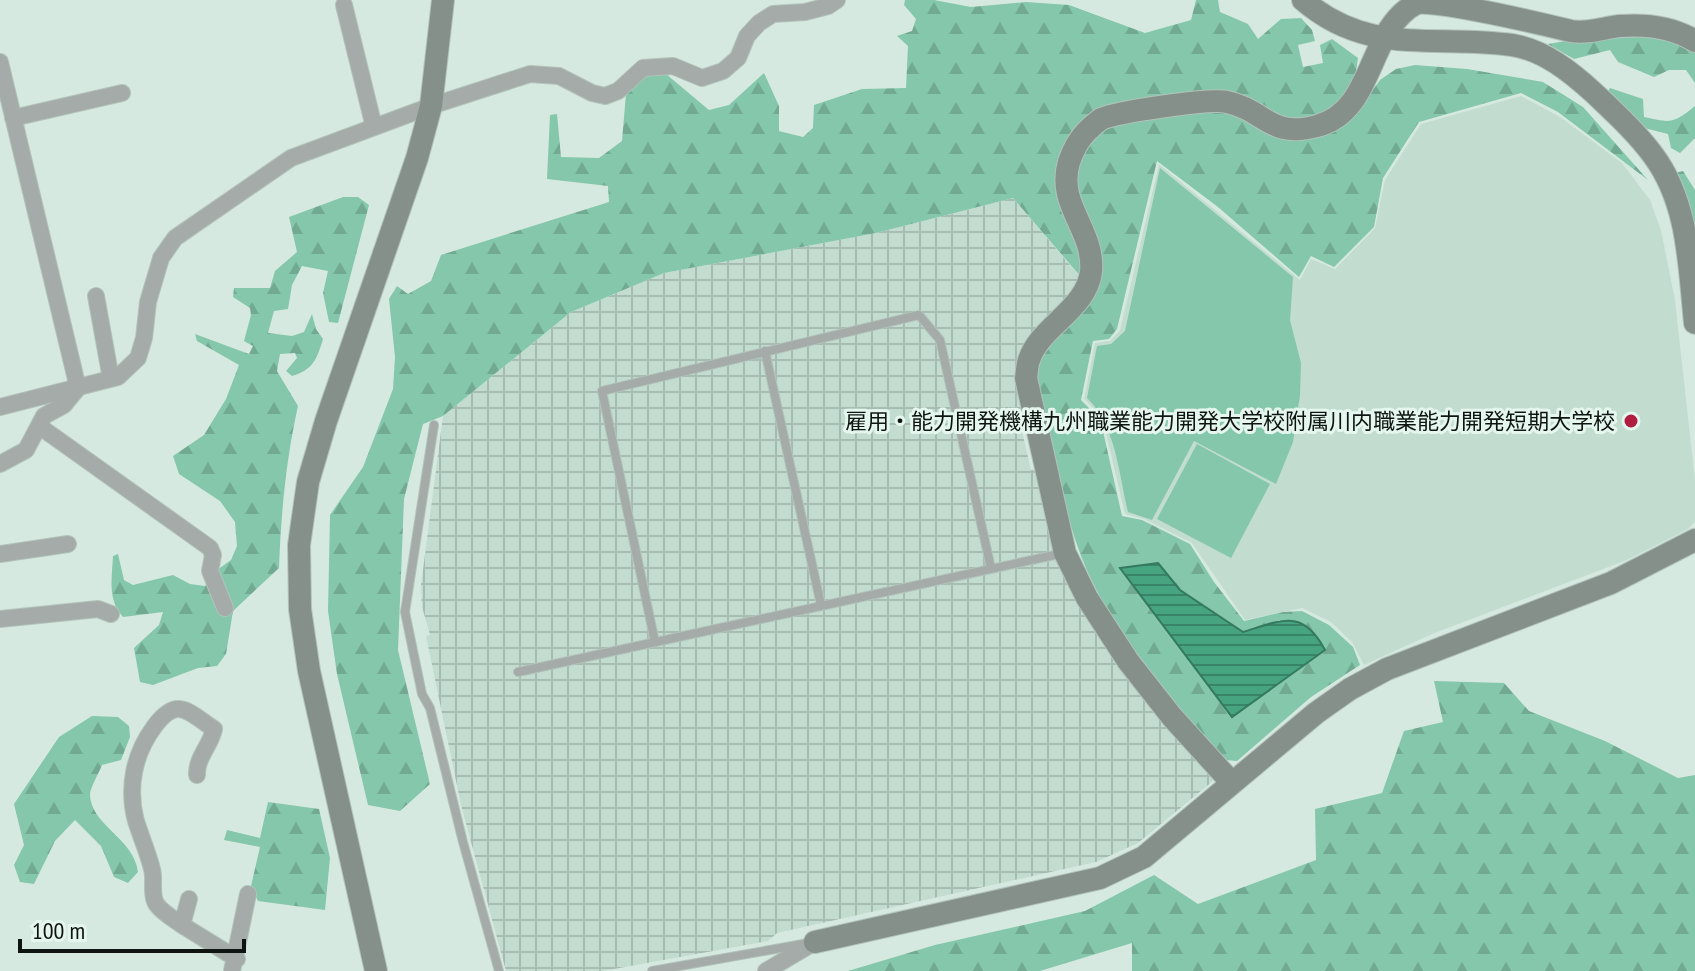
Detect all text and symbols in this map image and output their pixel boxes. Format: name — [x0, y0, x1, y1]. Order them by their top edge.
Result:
place label: 雇用・能力開発機構九州職業能力開発大学校附属川内職業能力開発短期大学校 — [845, 407, 1615, 435]
marker: 雇用・能力開発機構九州職業能力開発大学校附属川内職業能力開発短期大学校 — [1622, 412, 1640, 430]
scale bar — [20, 903, 244, 953]
text: 100 m — [32, 915, 85, 946]

